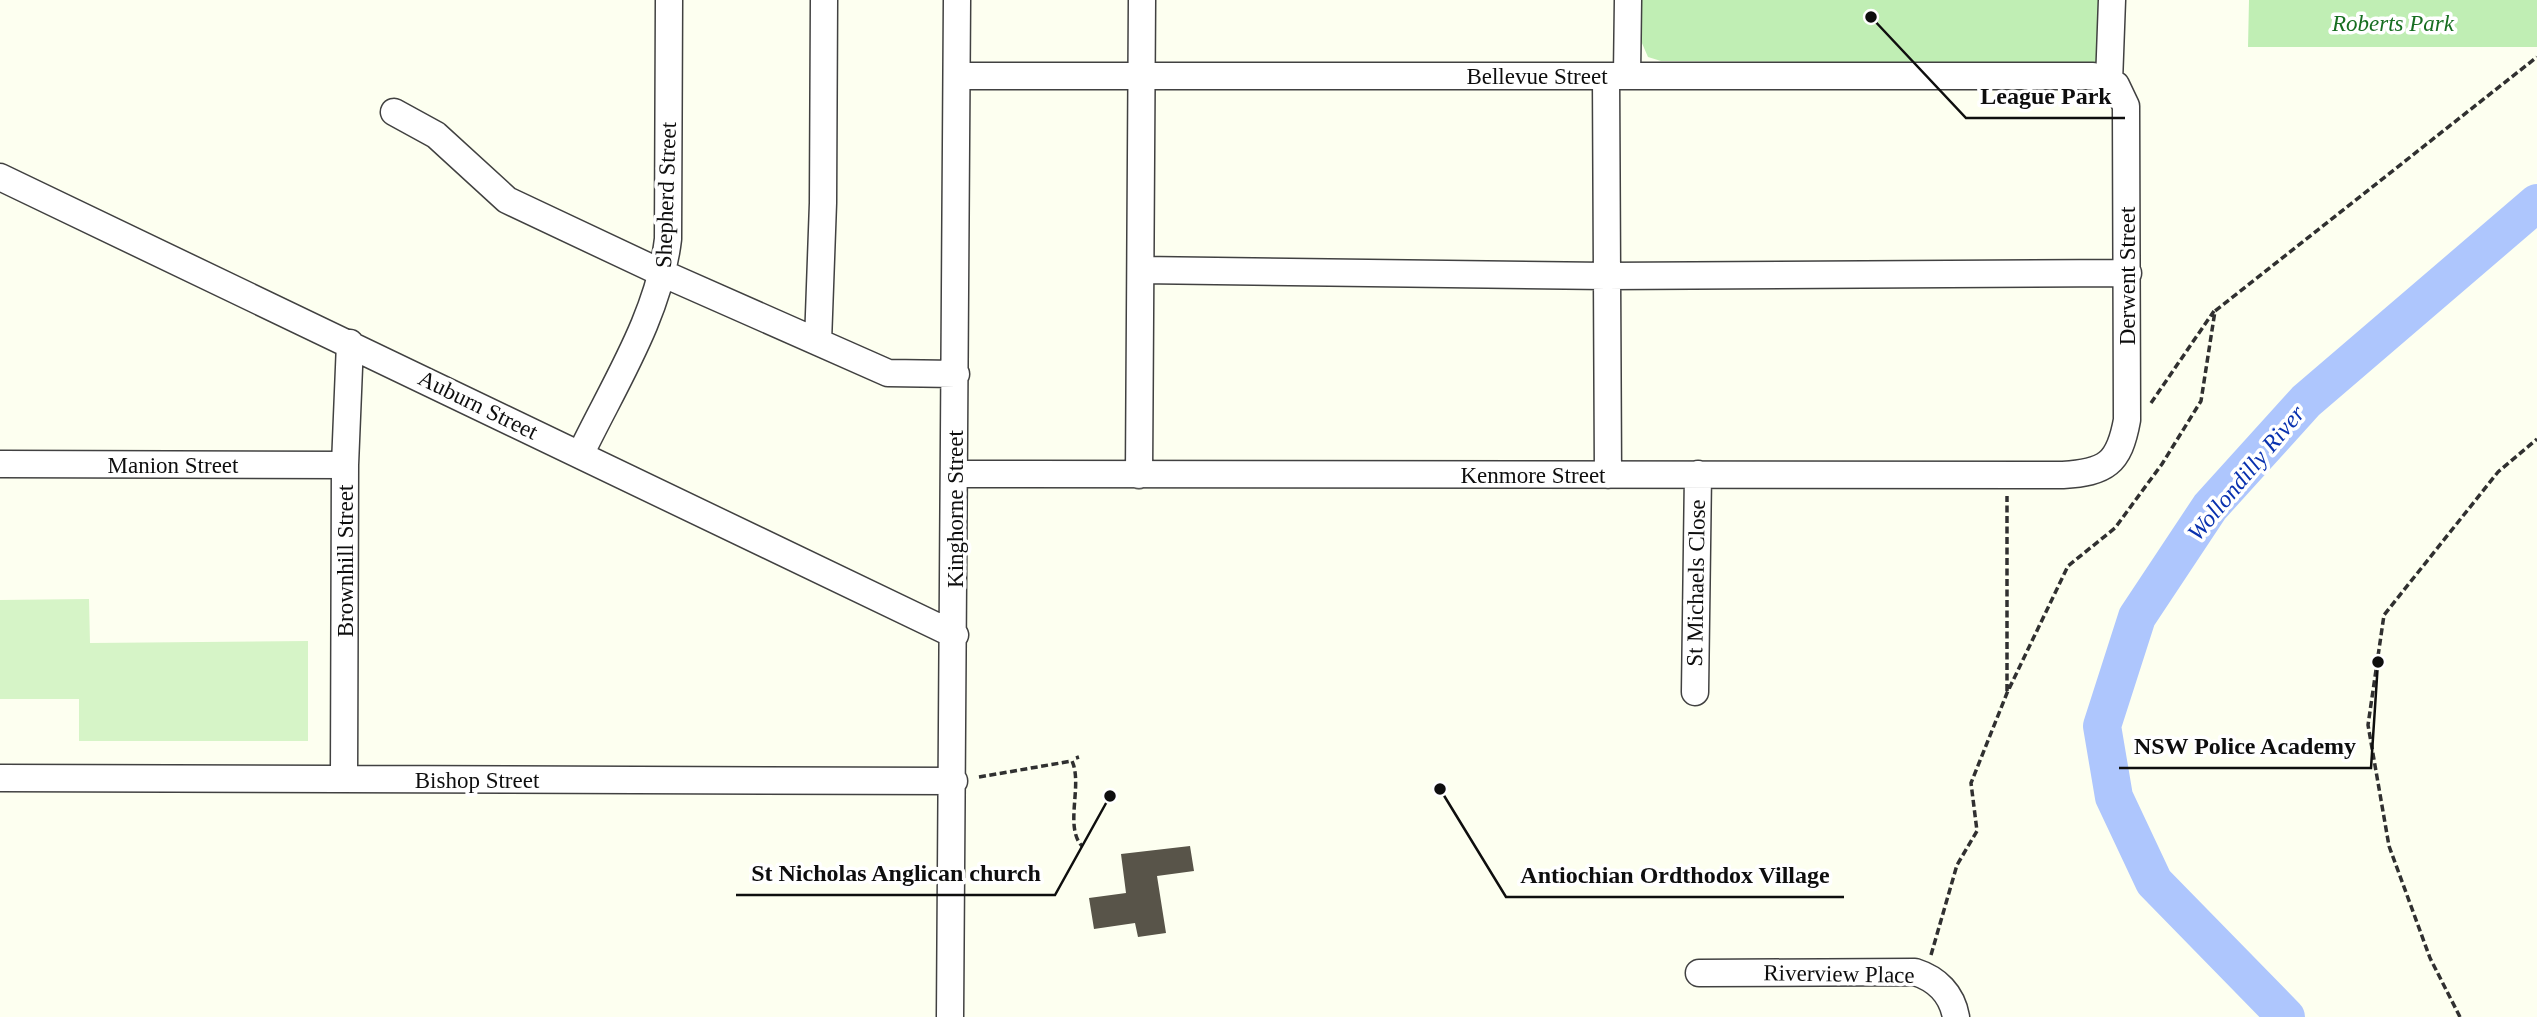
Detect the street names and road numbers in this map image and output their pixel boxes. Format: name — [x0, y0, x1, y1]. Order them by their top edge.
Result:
street label: Bellevue Street — [1466, 64, 1608, 89]
street label: Shepherd Street — [651, 121, 681, 269]
street label: Derwent Street — [2115, 206, 2140, 345]
street label: Auburn Street — [414, 365, 542, 445]
street label: Kinghorne Street — [943, 430, 968, 588]
street label: Manion Street — [108, 453, 239, 478]
street label: Kenmore Street — [1461, 463, 1606, 488]
street label: Brownhill Street — [333, 484, 358, 637]
street label: St Michaels Close — [1682, 499, 1710, 667]
street label: Bishop Street — [415, 768, 540, 793]
street label: Riverview Place — [1763, 960, 1915, 988]

